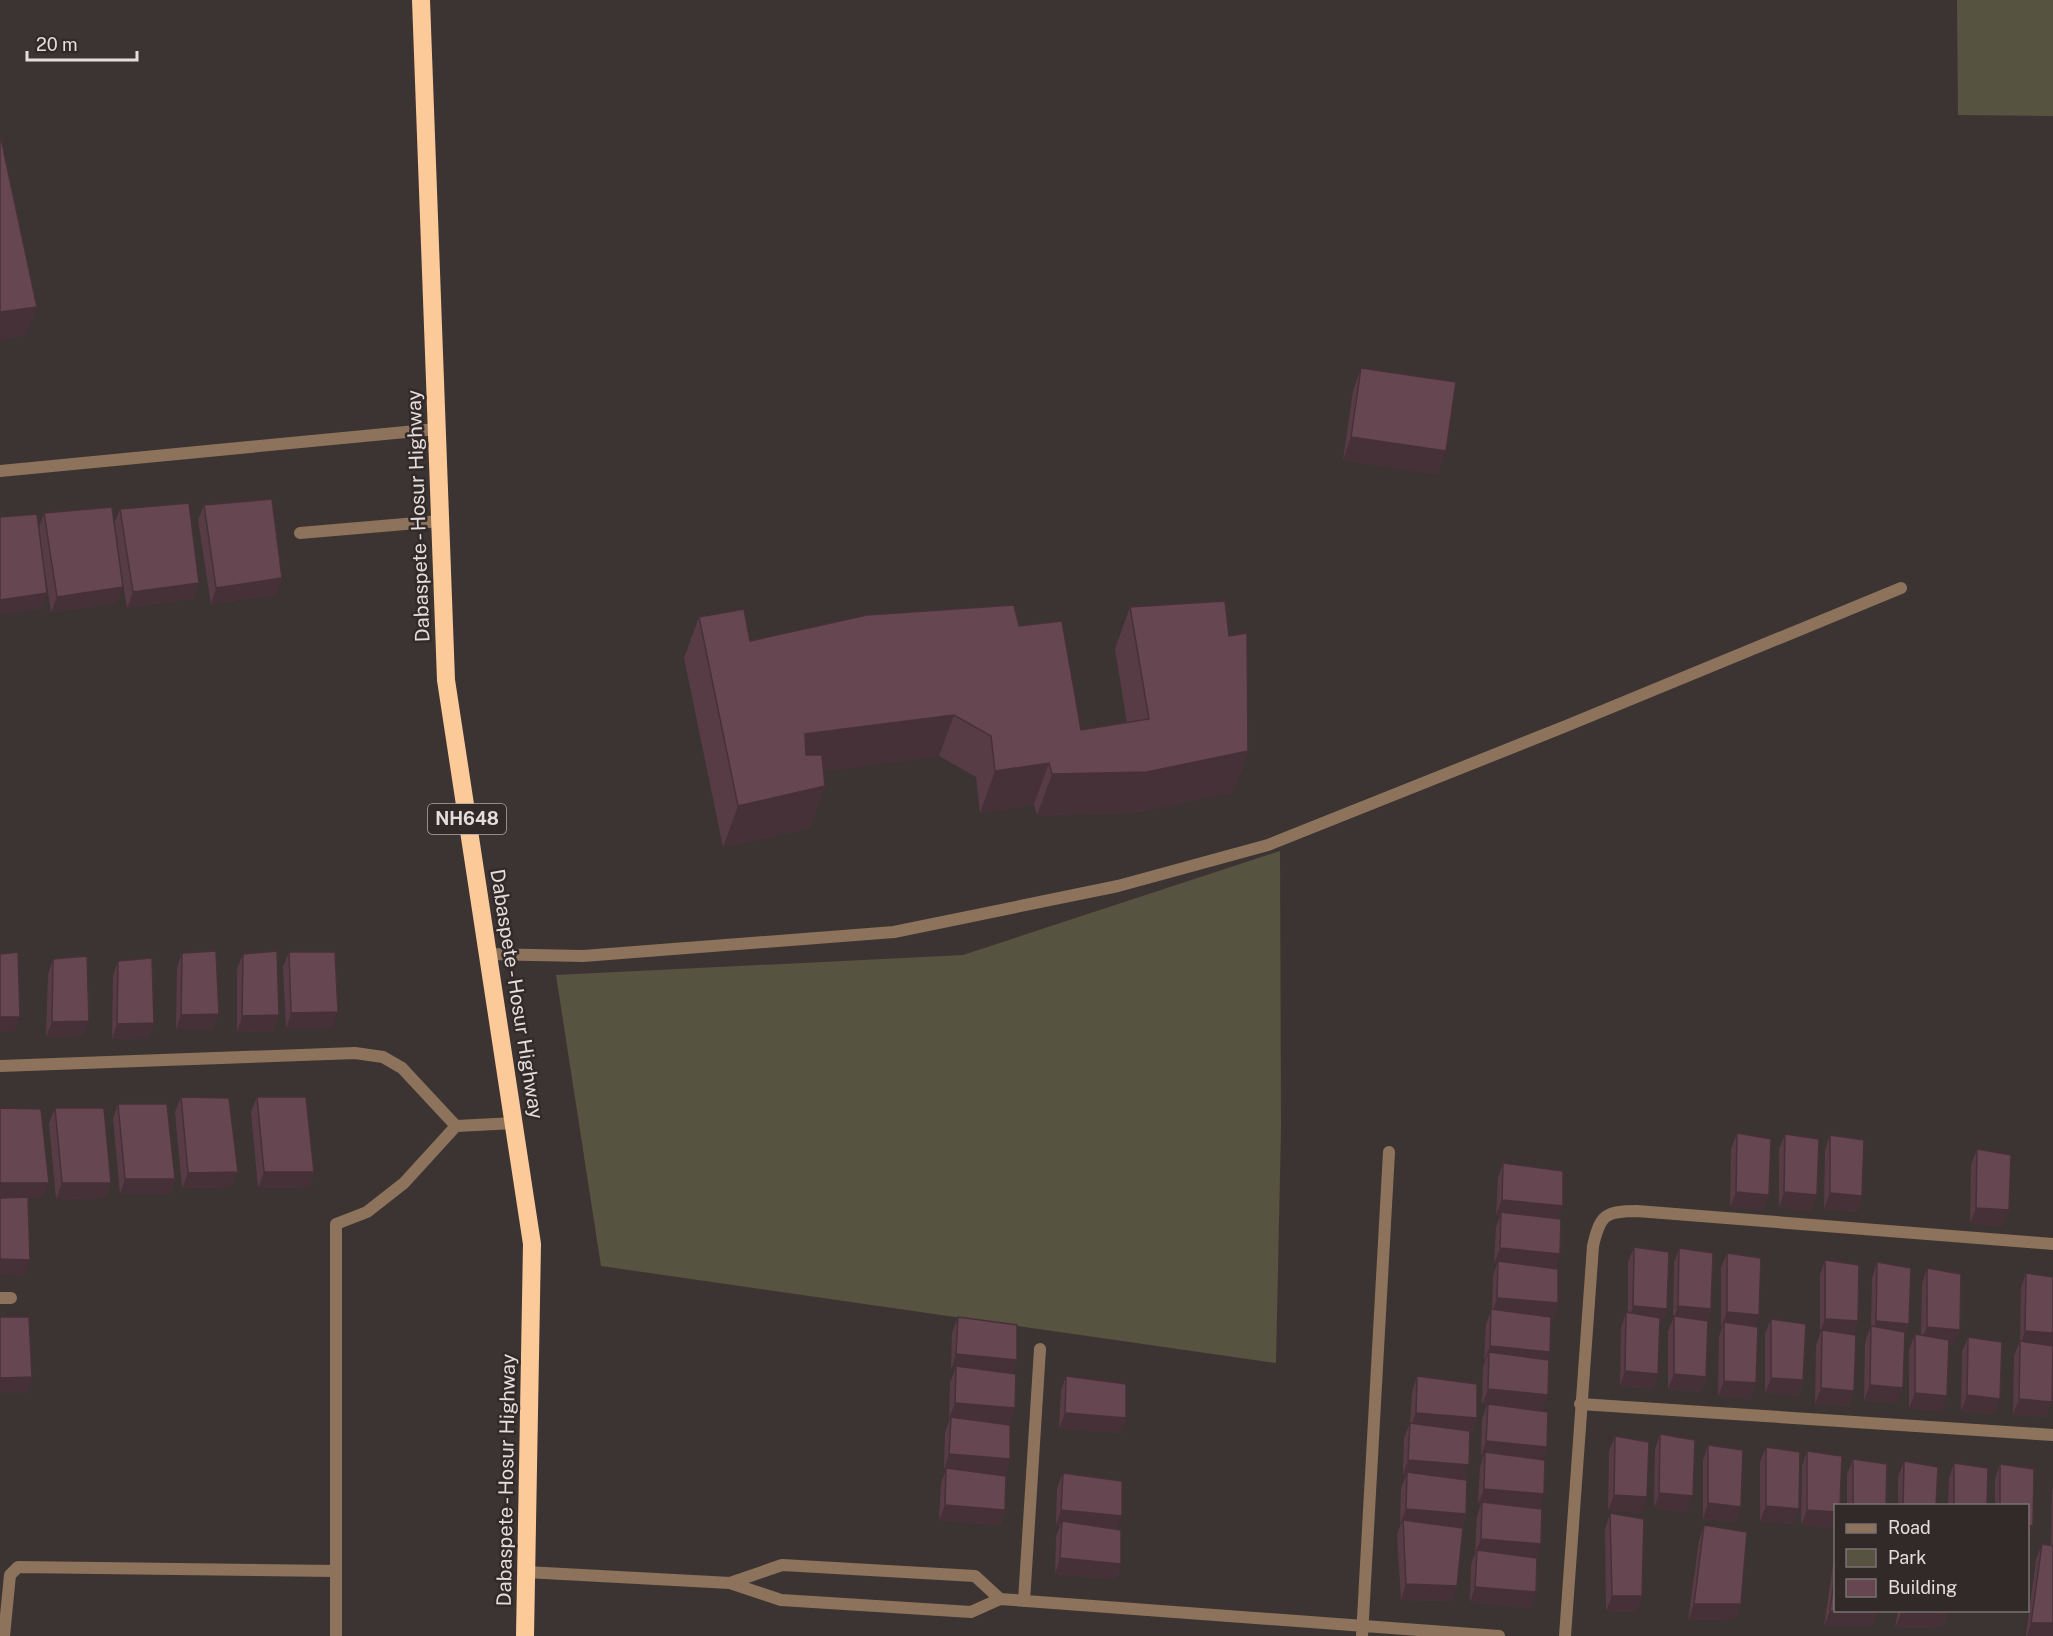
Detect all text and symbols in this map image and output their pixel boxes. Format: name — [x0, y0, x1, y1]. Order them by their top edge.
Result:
scale bar — [27, 24, 136, 62]
text: 20 m — [36, 34, 78, 55]
street label: Dabaspete - Hosur Highway — [402, 389, 434, 643]
road number: NH648 — [428, 804, 506, 834]
street label: Dabaspete - Hosur Highway — [485, 867, 549, 1121]
street label: Dabaspete - Hosur Highway — [492, 1353, 520, 1607]
legend — [1834, 1504, 2029, 1612]
text: Road — [1888, 1517, 1931, 1538]
text: Park — [1888, 1547, 1926, 1568]
text: Building — [1888, 1577, 1957, 1598]

